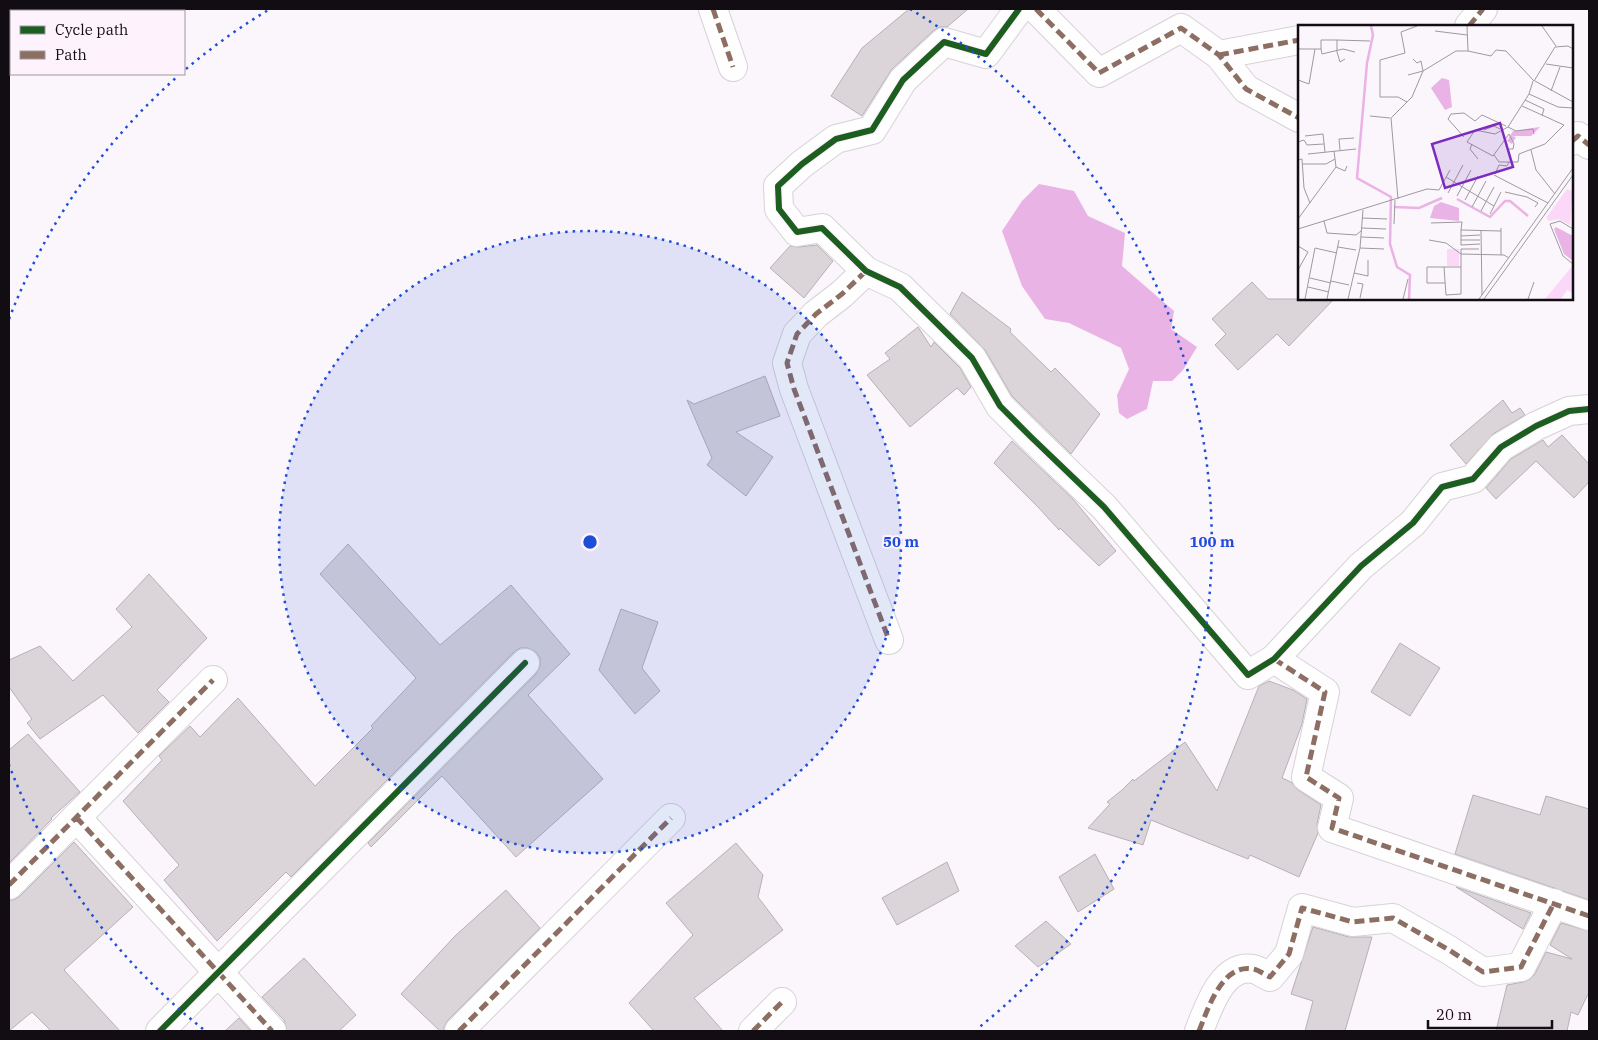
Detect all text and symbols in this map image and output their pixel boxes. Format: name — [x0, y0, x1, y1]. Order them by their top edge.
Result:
legend — [10, 10, 185, 75]
text: Cycle path — [55, 20, 128, 39]
inset map — [1298, 25, 1573, 300]
text: Path — [55, 45, 87, 64]
text: 50 m — [883, 532, 919, 551]
text: 100 m — [1189, 532, 1235, 551]
centre of rings — [581, 533, 599, 551]
scale bar — [1428, 998, 1552, 1030]
text: 20 m — [1436, 1005, 1472, 1024]

